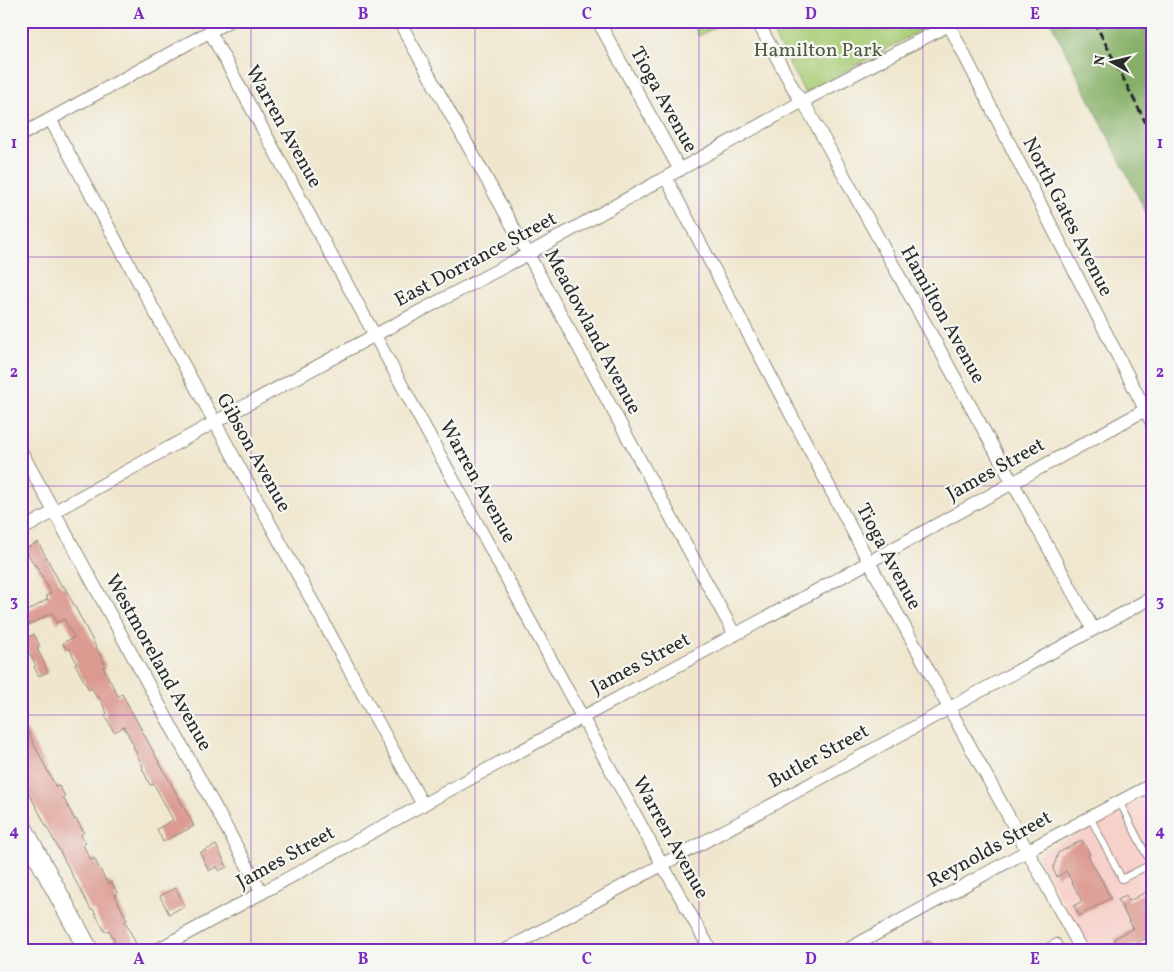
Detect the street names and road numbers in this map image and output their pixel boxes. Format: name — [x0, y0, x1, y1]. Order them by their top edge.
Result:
street label: Tioga Avenue — [622, 42, 704, 158]
street label: Warren Avenue — [238, 61, 328, 193]
street label: North Gates Avenue — [1015, 133, 1119, 301]
street label: East Dorrance Street — [390, 205, 562, 315]
street label: Hamilton Avenue — [893, 241, 991, 389]
street label: Meadowland Avenue — [537, 244, 647, 420]
street label: Gibson Avenue — [209, 388, 297, 518]
street label: Warren Avenue — [432, 416, 522, 548]
street label: James Street — [942, 431, 1050, 509]
street label: Tioga Avenue — [848, 499, 928, 615]
street label: Westmoreland Avenue — [98, 569, 218, 757]
street label: James Street — [586, 626, 696, 702]
street label: Butler Street — [764, 718, 874, 796]
street label: Warren Avenue — [625, 772, 715, 904]
street label: Reynolds Street — [923, 804, 1057, 896]
street label: James Street — [232, 819, 340, 897]

